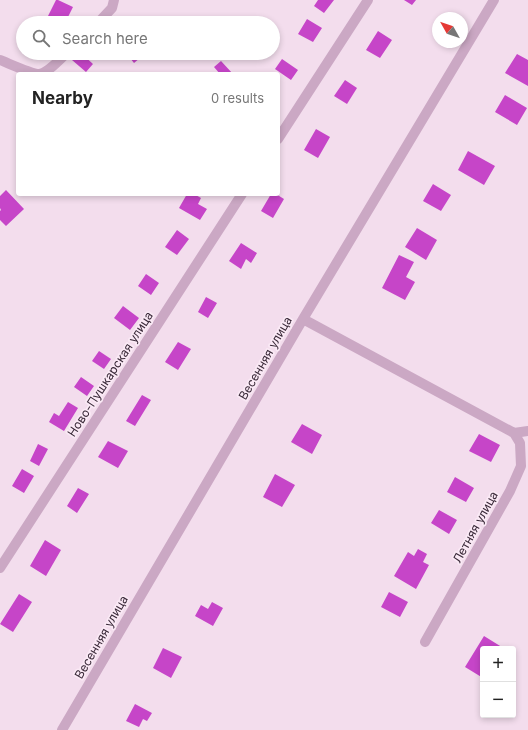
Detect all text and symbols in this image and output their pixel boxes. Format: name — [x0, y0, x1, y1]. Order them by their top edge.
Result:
north arrow — [432, 12, 468, 48]
search box — [16, 16, 280, 60]
icon: search — [30, 27, 52, 49]
text: Search here — [62, 29, 148, 48]
text: Nearby — [32, 88, 93, 108]
text: 0 results — [211, 90, 264, 106]
street label: Ново-Пушкарская улица — [64, 309, 156, 439]
street label: Весенняя улица — [235, 314, 295, 402]
street label: Летняя улица — [449, 489, 501, 565]
street label: Весенняя улица — [71, 593, 131, 681]
map controls — [480, 646, 516, 718]
button: + — [480, 646, 516, 682]
button: − — [480, 682, 516, 718]

